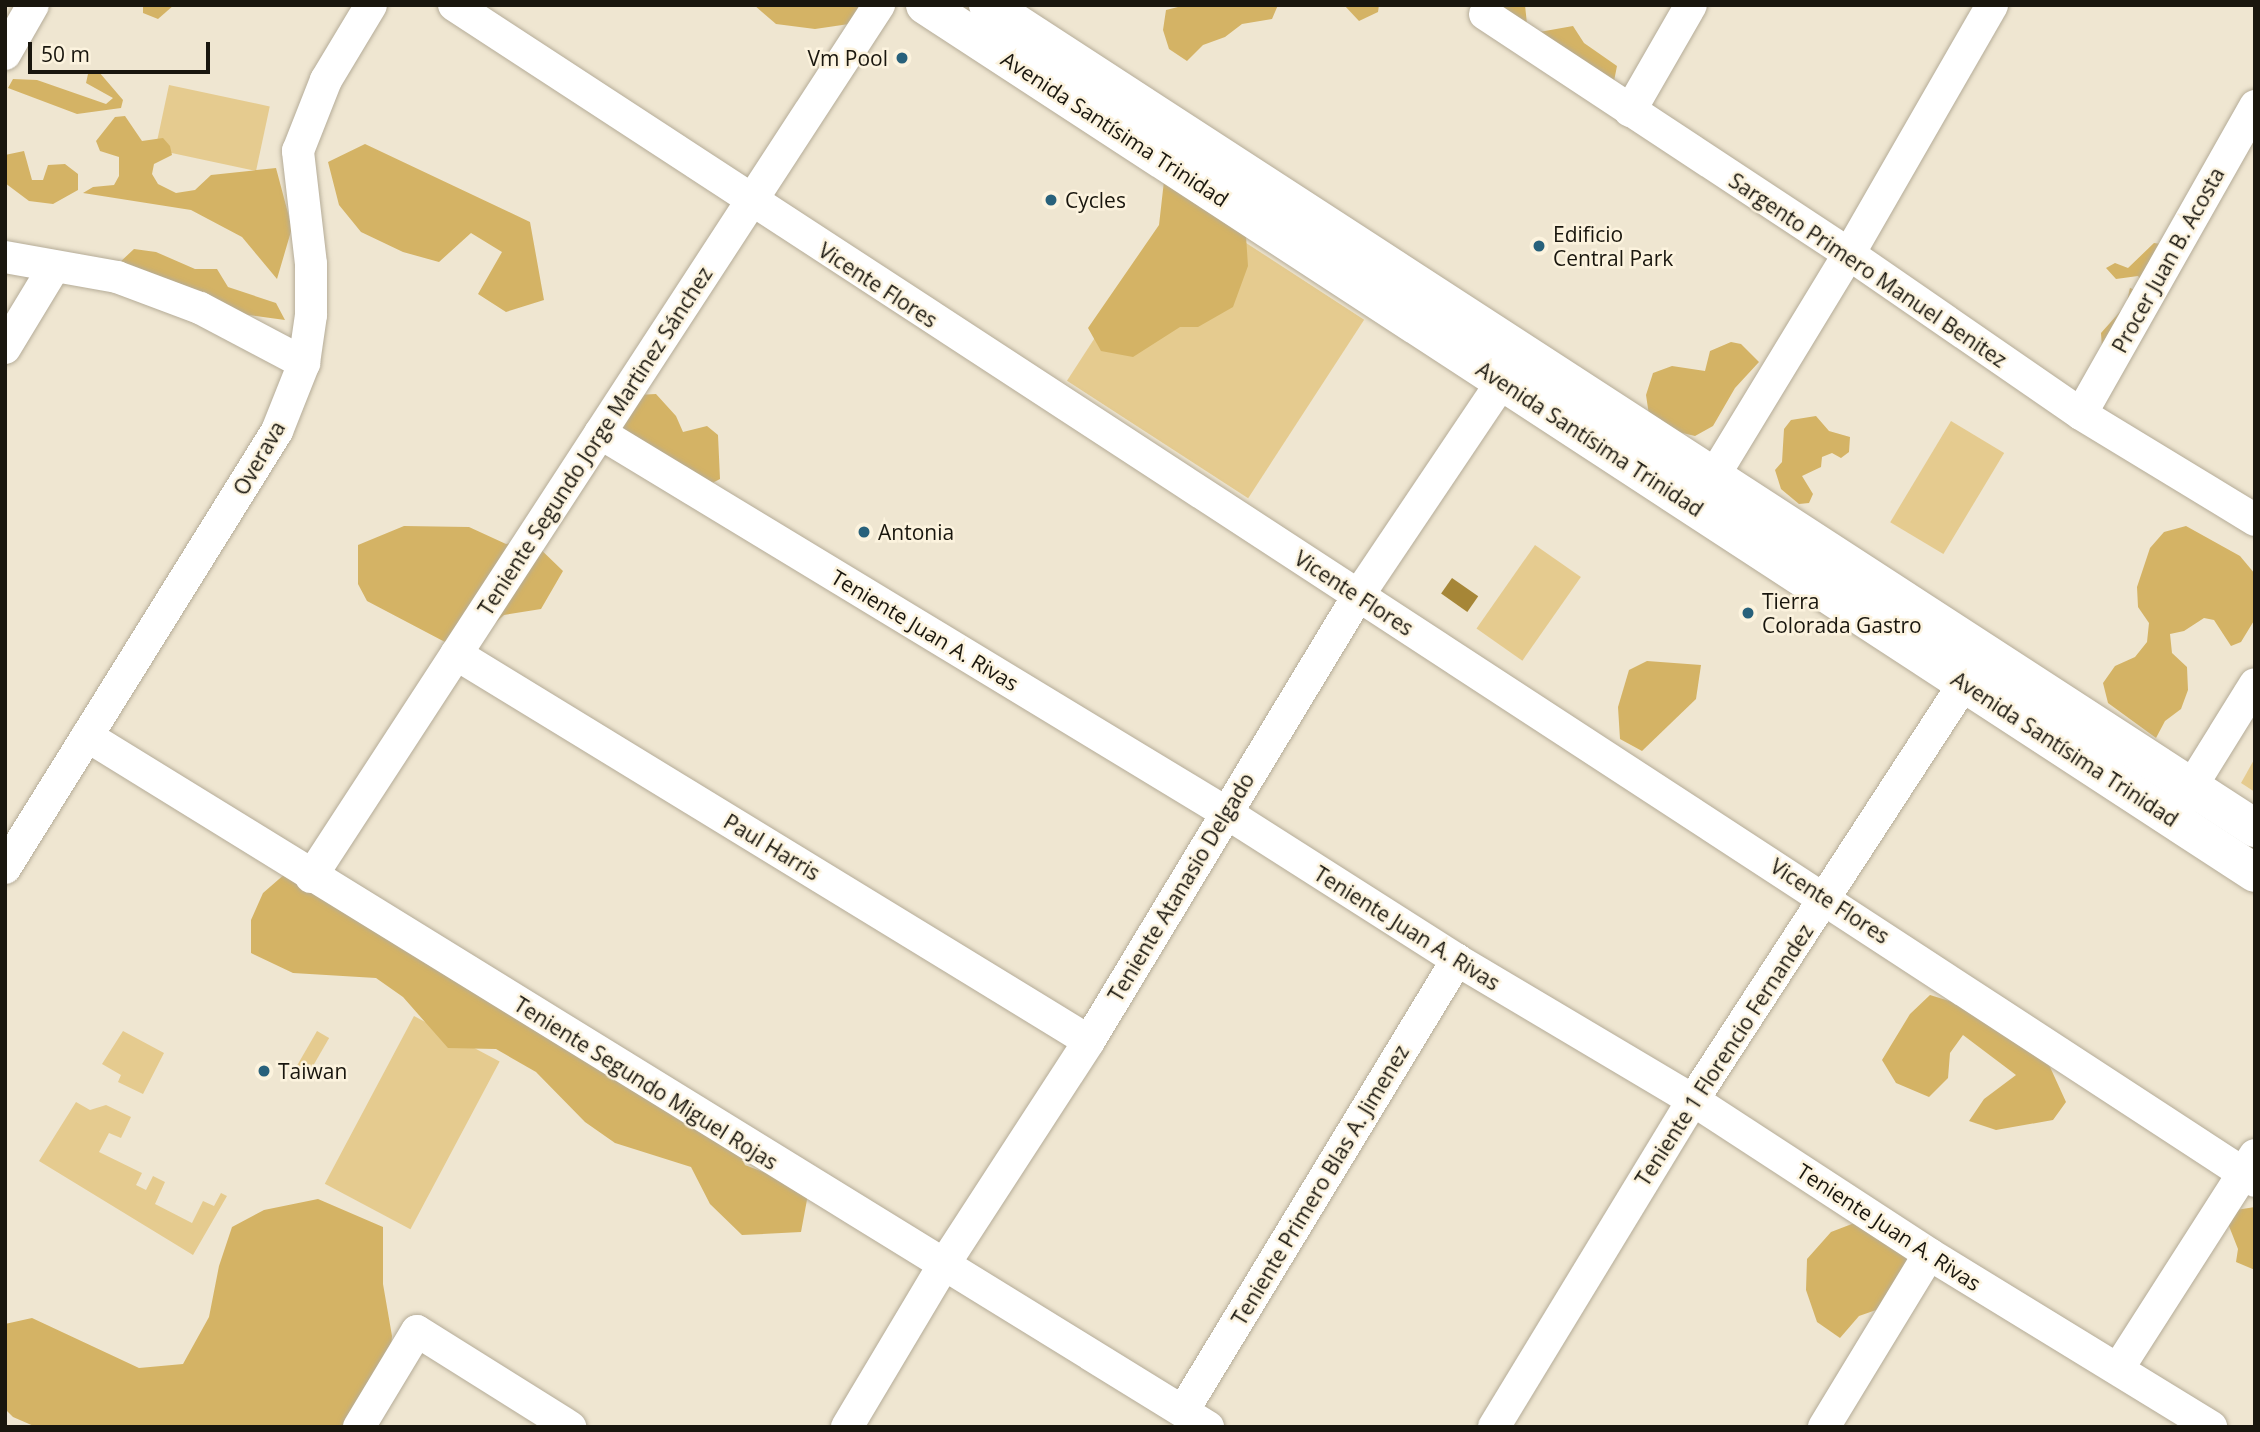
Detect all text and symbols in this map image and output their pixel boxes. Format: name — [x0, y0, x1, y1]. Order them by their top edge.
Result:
scale bar — [32, 28, 214, 72]
text: 50 m — [41, 40, 90, 68]
place label: Vm Pool — [807, 45, 888, 71]
street label: Avenida Santísima Trinidad — [997, 46, 1233, 212]
marker: Vm Pool — [894, 50, 910, 66]
street label: Procer Juan B. Acosta — [2107, 163, 2229, 357]
street label: Sargento Primero Manuel Benitez — [1724, 167, 2012, 373]
place label: Cycles — [1065, 187, 1126, 213]
marker: Cycles — [1043, 192, 1059, 208]
place label: Edificio Central Park — [1553, 221, 1673, 271]
street label: Vicente Flores — [814, 237, 942, 333]
marker: Edificio Central Park — [1531, 238, 1547, 254]
street label: Teniente Segundo Jorge Martinez Sánchez — [473, 262, 717, 620]
street label: Avenida Santísima Trinidad — [1472, 356, 1708, 522]
street label: Overava — [228, 417, 290, 499]
place label: Antonia — [878, 519, 954, 545]
marker: Antonia — [856, 524, 872, 540]
street label: Vicente Flores — [1290, 545, 1418, 641]
street label: Teniente Juan A. Rivas — [827, 564, 1023, 696]
place label: Tierra Colorada Gastro — [1762, 588, 1922, 638]
marker: Tierra Colorada Gastro — [1740, 605, 1756, 621]
street label: Avenida Santísima Trinidad — [1947, 666, 2183, 832]
street label: Teniente Atanasio Delgado — [1103, 768, 1259, 1006]
street label: Paul Harris — [719, 809, 825, 885]
street label: Vicente Flores — [1766, 853, 1894, 949]
street label: Teniente Juan A. Rivas — [1310, 861, 1504, 995]
street label: Teniente 1 Florencio Fernandez — [1630, 919, 1818, 1191]
street label: Teniente Segundo Miguel Rojas — [510, 991, 782, 1175]
street label: Teniente Primero Blas A. Jimenez — [1226, 1040, 1414, 1330]
place label: Taiwan — [278, 1058, 347, 1084]
marker: Taiwan — [256, 1063, 272, 1079]
street label: Teniente Juan A. Rivas — [1792, 1158, 1986, 1296]

